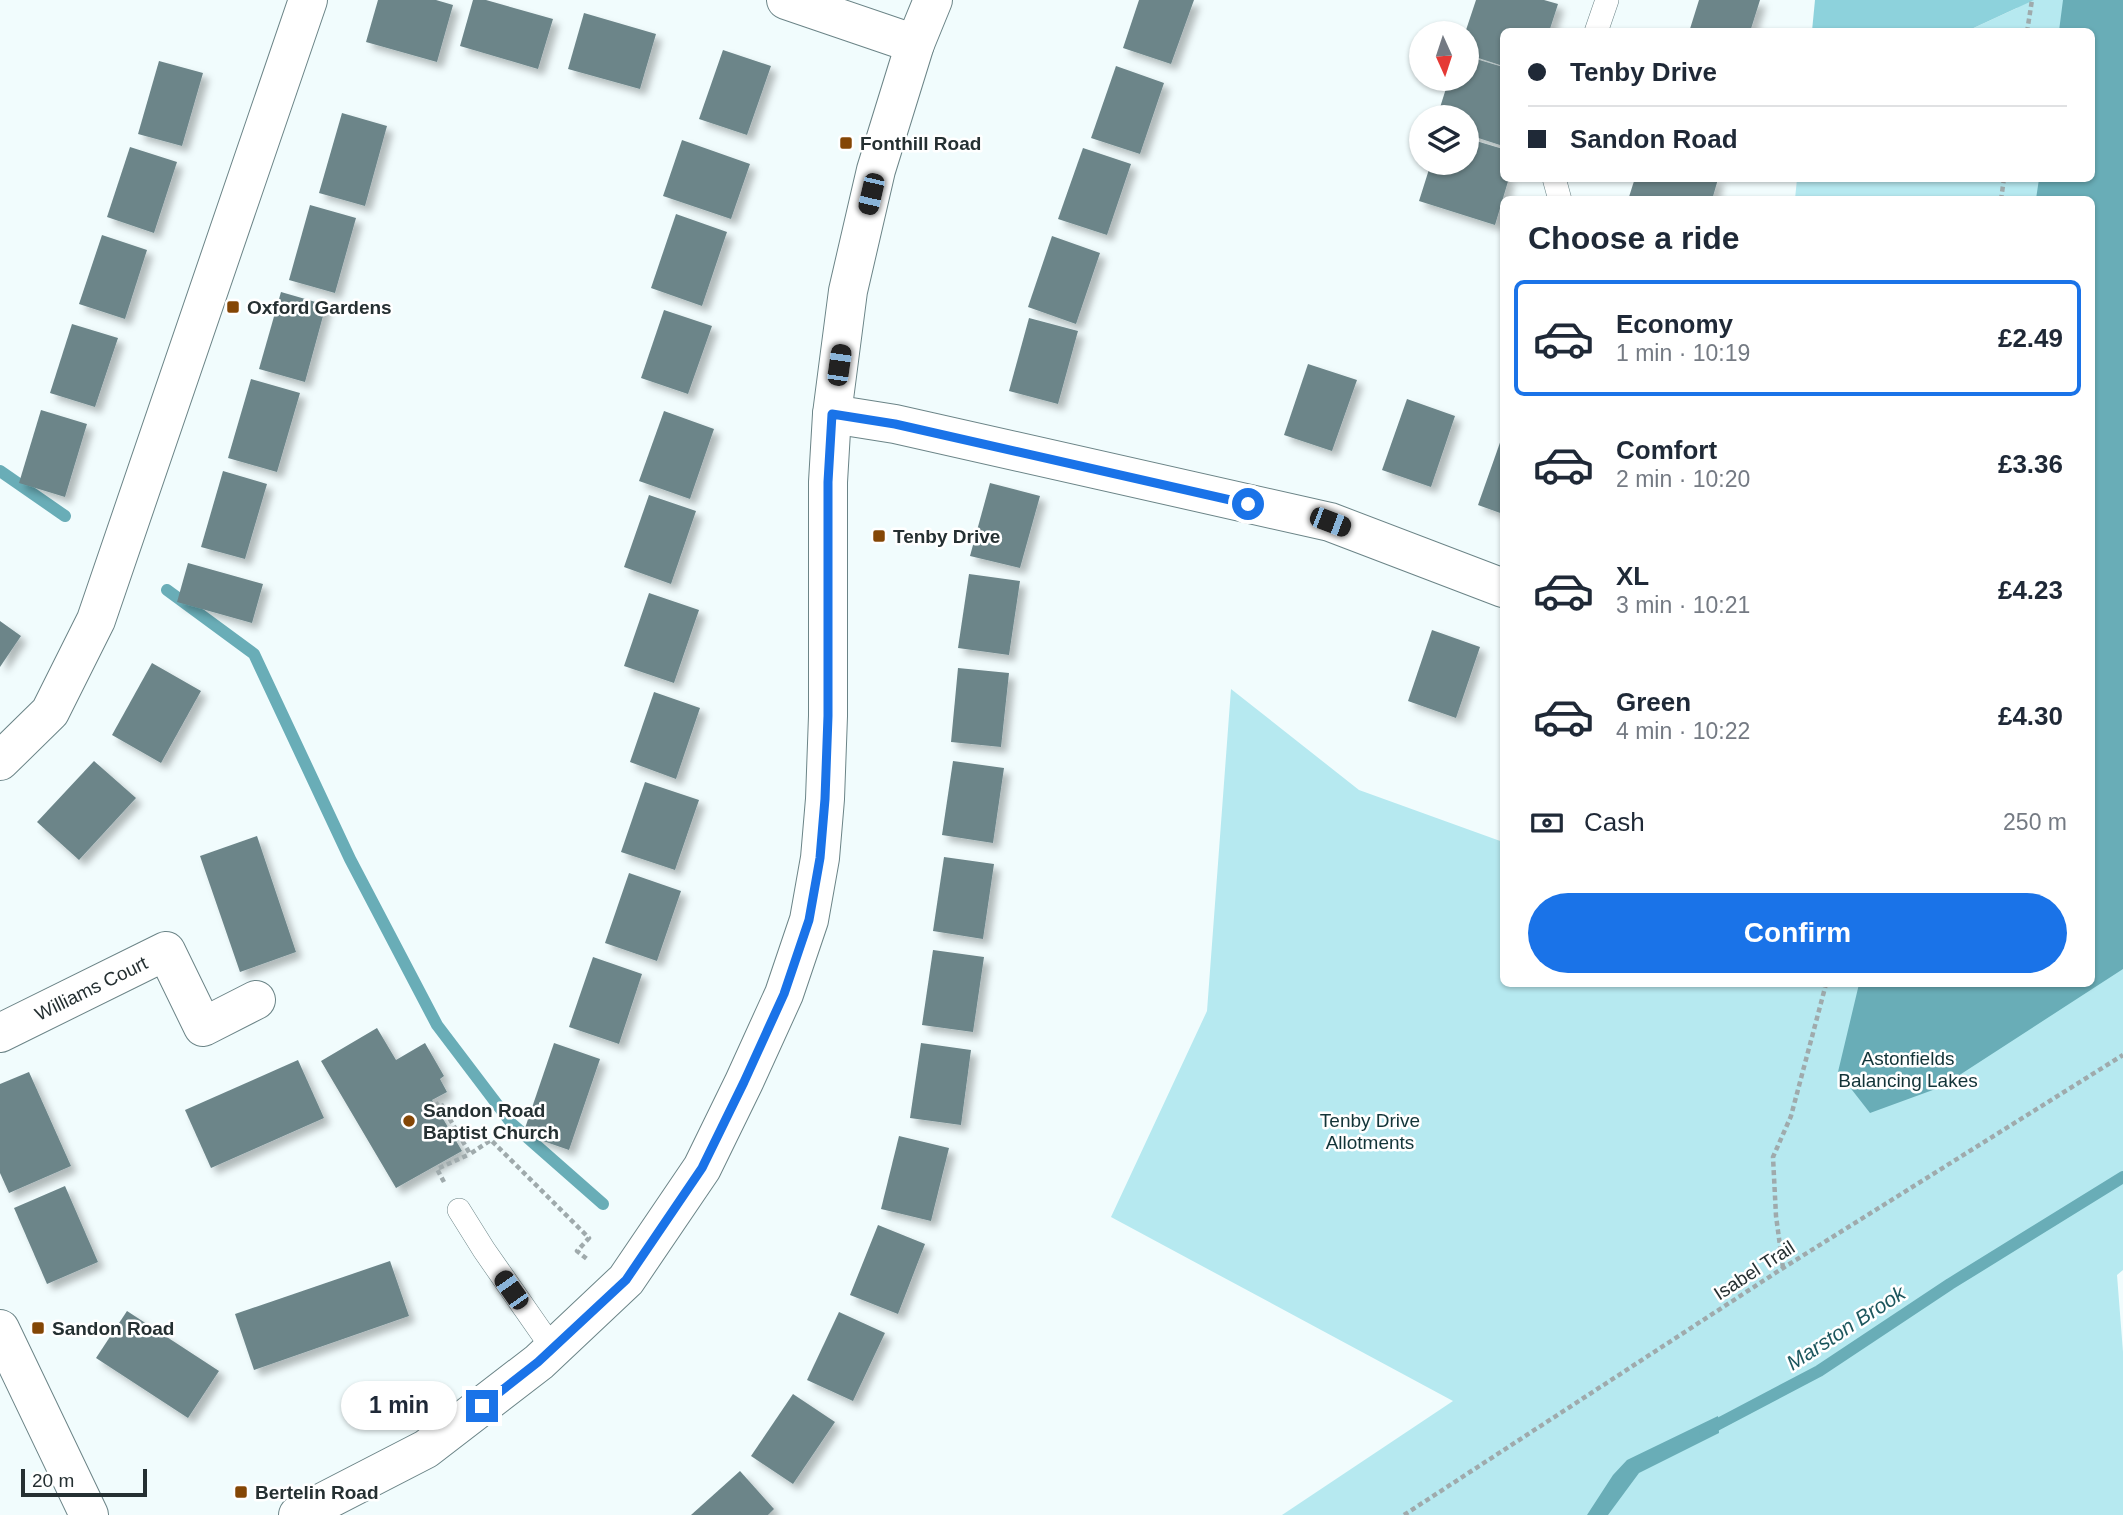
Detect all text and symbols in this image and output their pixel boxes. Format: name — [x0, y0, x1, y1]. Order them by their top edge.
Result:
north arrow — [1409, 21, 1479, 91]
map controls — [1409, 21, 1479, 175]
text: Tenby Drive — [1570, 57, 1717, 87]
button: layers — [1409, 105, 1479, 175]
text: Sandon Road — [1570, 124, 1738, 154]
place label: Fonthill Road — [860, 133, 981, 154]
marker: Fonthill Road — [838, 135, 854, 151]
car — [857, 171, 886, 217]
text: Choose a ride — [1528, 220, 1740, 256]
place label: Oxford Gardens — [247, 297, 392, 318]
marker: Oxford Gardens — [225, 299, 241, 315]
icon: car — [1532, 307, 1595, 370]
text: Economy — [1616, 309, 1733, 339]
text: £2.49 — [1998, 323, 2063, 353]
text: 1 min · 10:19 — [1616, 340, 1750, 366]
car — [826, 343, 853, 387]
icon: car — [1532, 433, 1595, 496]
text: Comfort — [1616, 435, 1717, 465]
text: £3.36 — [1998, 449, 2063, 479]
text: 2 min · 10:20 — [1616, 466, 1750, 492]
route start — [1232, 488, 1264, 520]
car — [1307, 505, 1354, 539]
place label: Tenby Drive — [893, 526, 1000, 547]
marker: Tenby Drive — [871, 528, 887, 544]
icon: car — [1532, 559, 1595, 622]
text: XL — [1616, 561, 1649, 591]
text: £4.23 — [1998, 575, 2063, 605]
text: 3 min · 10:21 — [1616, 592, 1750, 618]
icon: car — [1532, 685, 1595, 748]
text: Green — [1616, 687, 1691, 717]
text: £4.30 — [1998, 701, 2063, 731]
text: 4 min · 10:22 — [1616, 718, 1750, 744]
icon: cash — [1528, 804, 1566, 842]
text: Cash — [1584, 807, 1645, 837]
text: 250 m — [2003, 809, 2067, 835]
button: Confirm — [1528, 893, 2067, 973]
street label: Williams Court — [32, 952, 151, 1025]
park label: Astonfields Balancing Lakes — [1838, 1048, 1978, 1091]
place label: Sandon Road Baptist Church — [423, 1100, 559, 1143]
park label: Tenby Drive Allotments — [1320, 1110, 1420, 1153]
marker: Sandon Road Baptist Church — [401, 1113, 417, 1129]
street label: Isabel Trail — [1710, 1237, 1799, 1304]
car — [491, 1267, 532, 1313]
water label: Marston Brook — [1782, 1280, 1911, 1374]
place label: Sandon Road — [52, 1318, 174, 1339]
marker: Sandon Road — [30, 1320, 46, 1336]
callout: 1 min — [342, 1382, 458, 1430]
route end — [466, 1390, 498, 1422]
text: 1 min — [369, 1392, 429, 1418]
scale bar — [21, 1466, 147, 1498]
text: 20 m — [32, 1470, 74, 1491]
place label: Bertelin Road — [255, 1482, 379, 1503]
marker: Bertelin Road — [233, 1484, 249, 1500]

